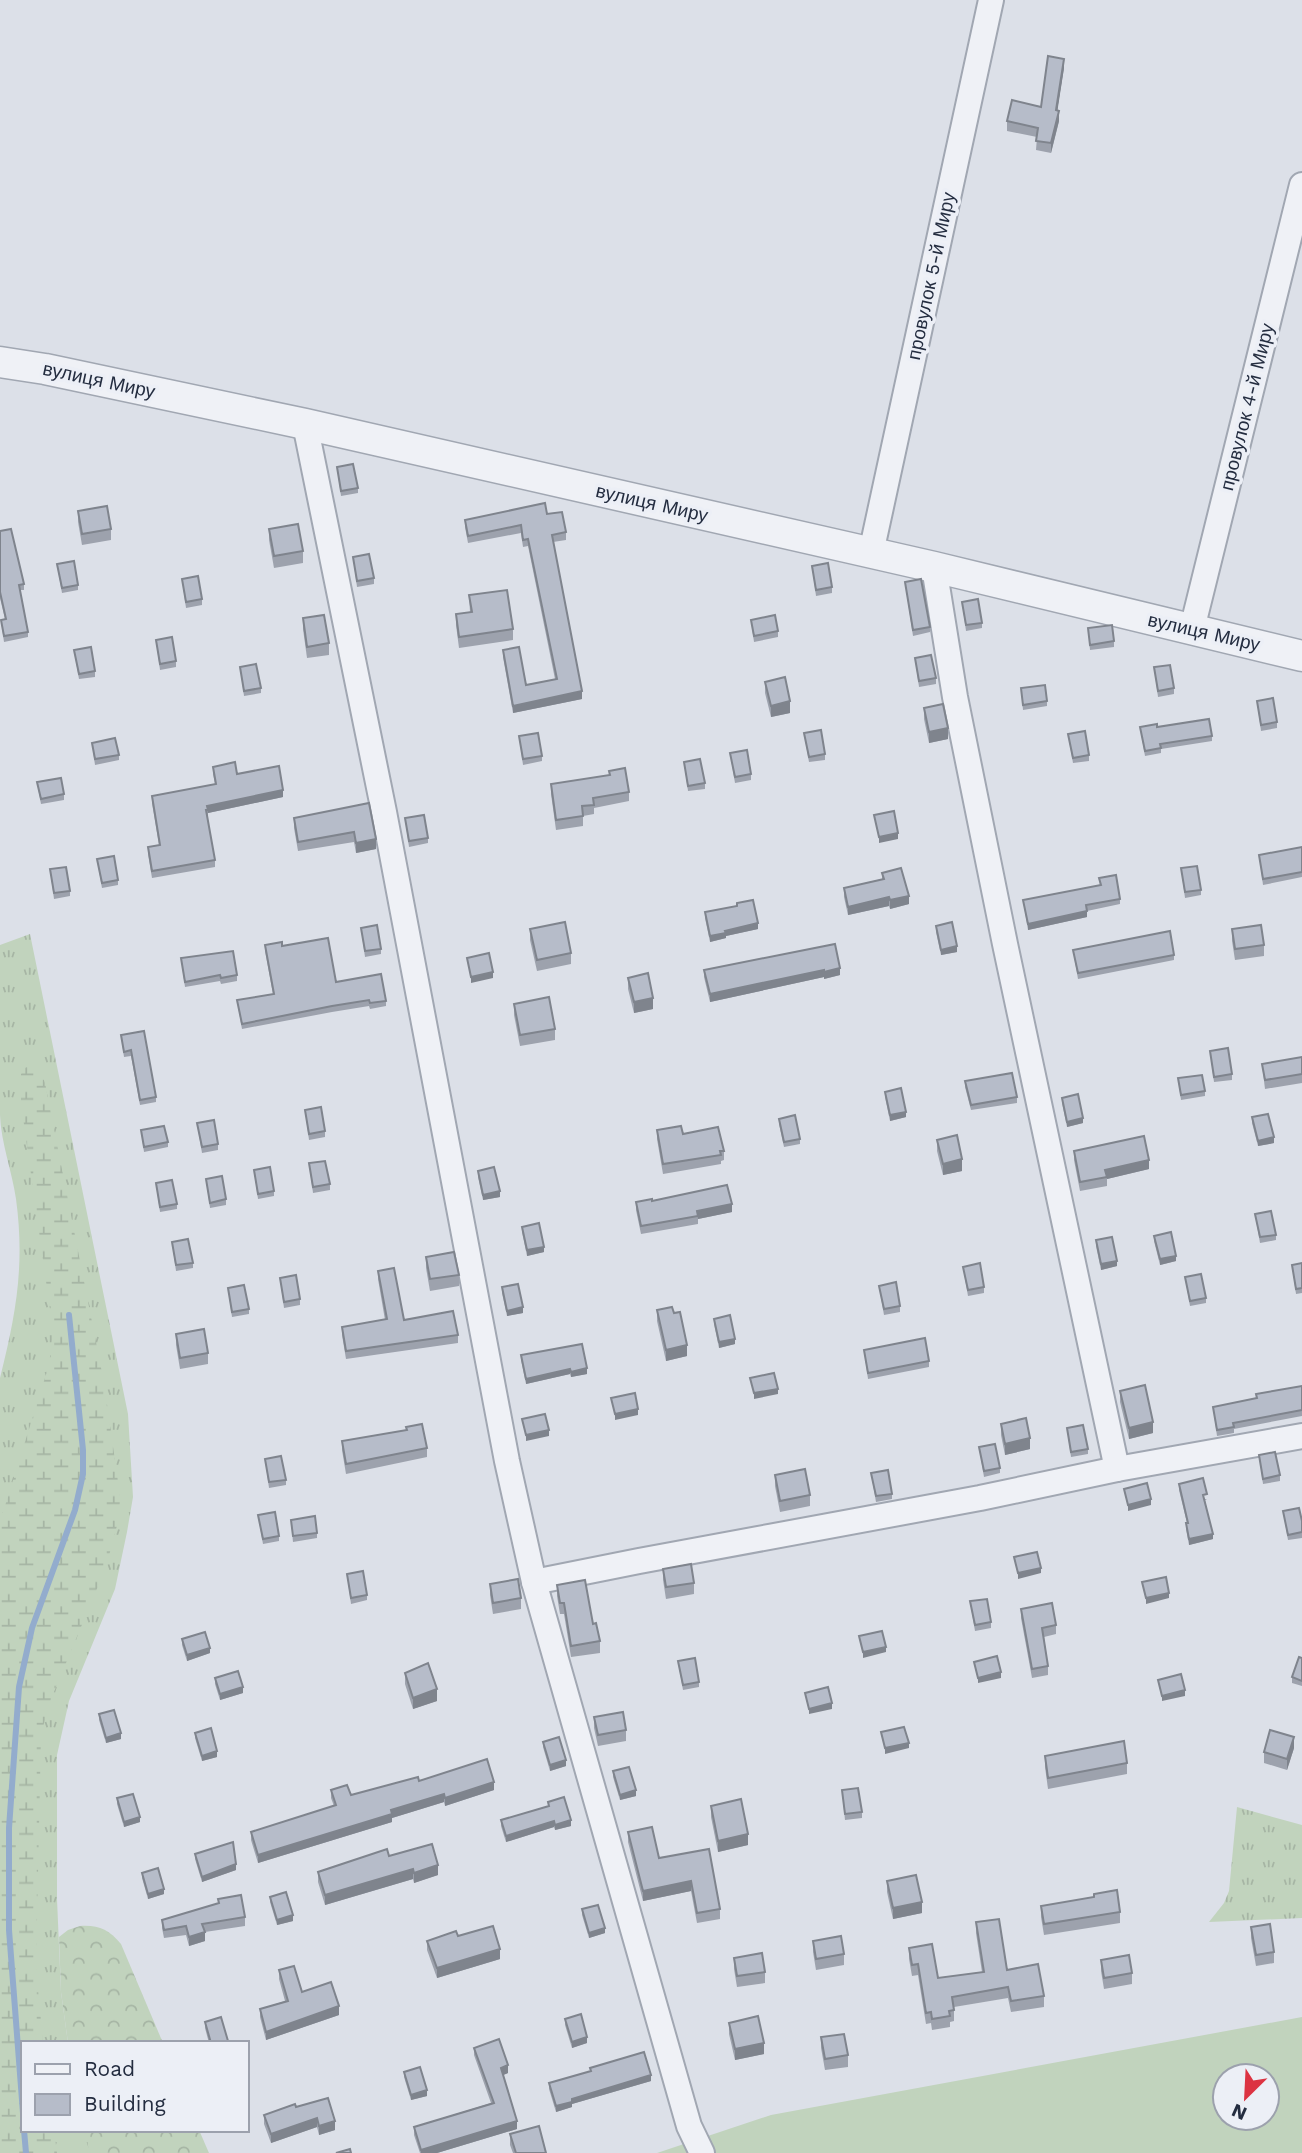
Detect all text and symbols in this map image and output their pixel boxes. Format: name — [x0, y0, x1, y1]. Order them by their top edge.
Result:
street label: провулок 5-й Миру — [902, 190, 960, 362]
street label: провулок 4-й Миру — [1215, 321, 1279, 493]
street label: вулиця Миру — [41, 357, 158, 403]
street label: вулиця Миру — [594, 479, 711, 527]
street label: вулиця Миру — [1146, 608, 1263, 656]
legend — [21, 2041, 248, 2132]
text: Road — [84, 2056, 135, 2081]
north arrow — [1211, 2062, 1281, 2132]
text: Building — [84, 2091, 166, 2116]
text: N — [1228, 2099, 1250, 2125]

